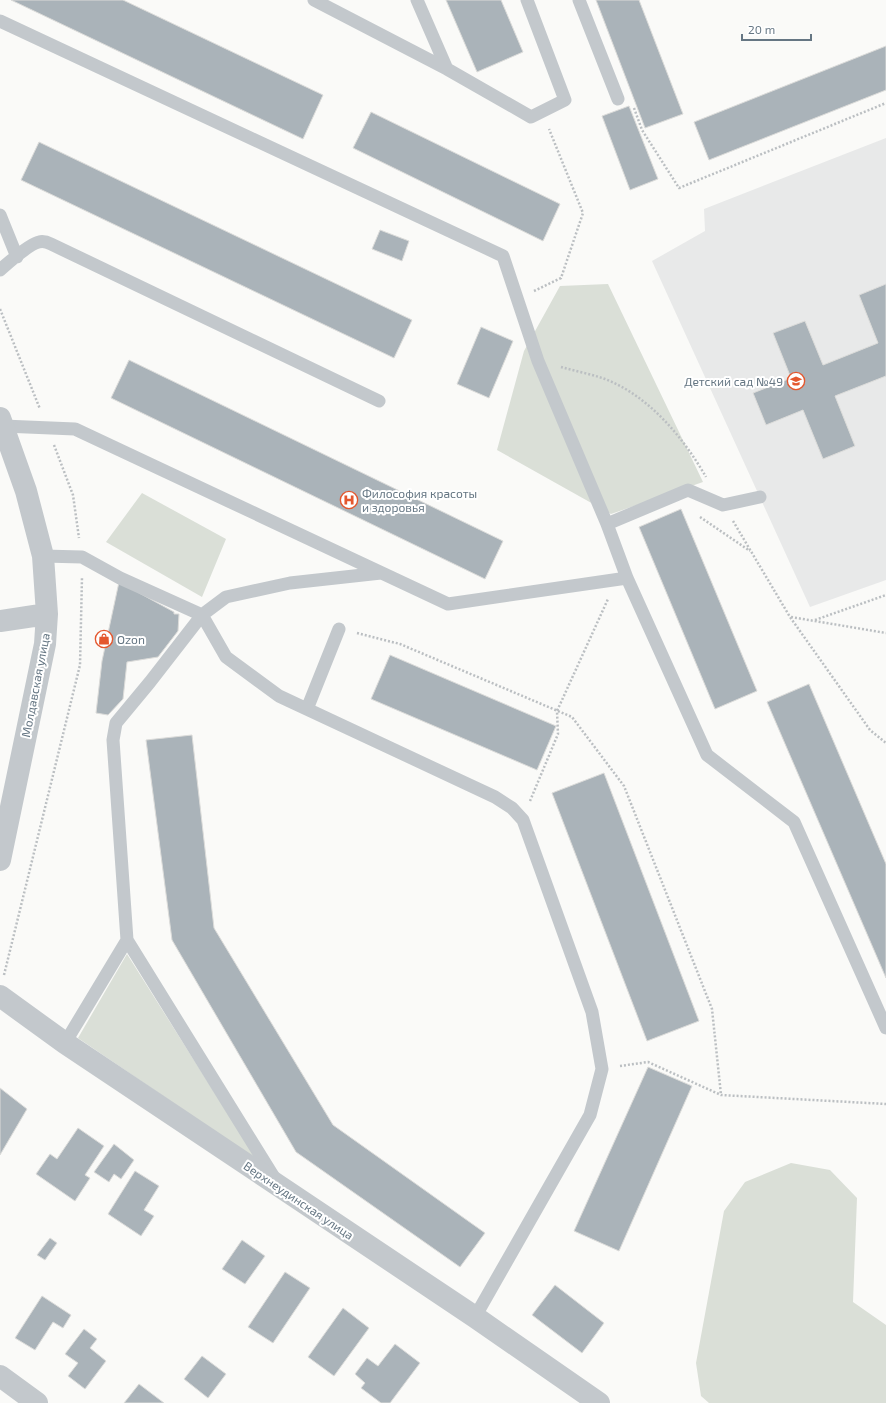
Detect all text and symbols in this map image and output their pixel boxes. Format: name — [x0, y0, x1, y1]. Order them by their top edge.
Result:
scale bar — [742, 16, 811, 42]
text: 20 m — [748, 22, 775, 36]
school or university icon: Детский сад №49 — [786, 371, 806, 391]
place label: Детский сад №49 — [684, 374, 783, 388]
place label: Философия красоты и здоровья — [362, 486, 477, 514]
hospital icon: Философия красоты и здоровья — [339, 490, 359, 510]
shop icon: Ozon — [94, 629, 114, 649]
street label: Молдавская улица — [18, 632, 53, 739]
place label: Ozon — [117, 632, 145, 646]
street label: Верхнеудинская улица — [241, 1158, 357, 1243]

